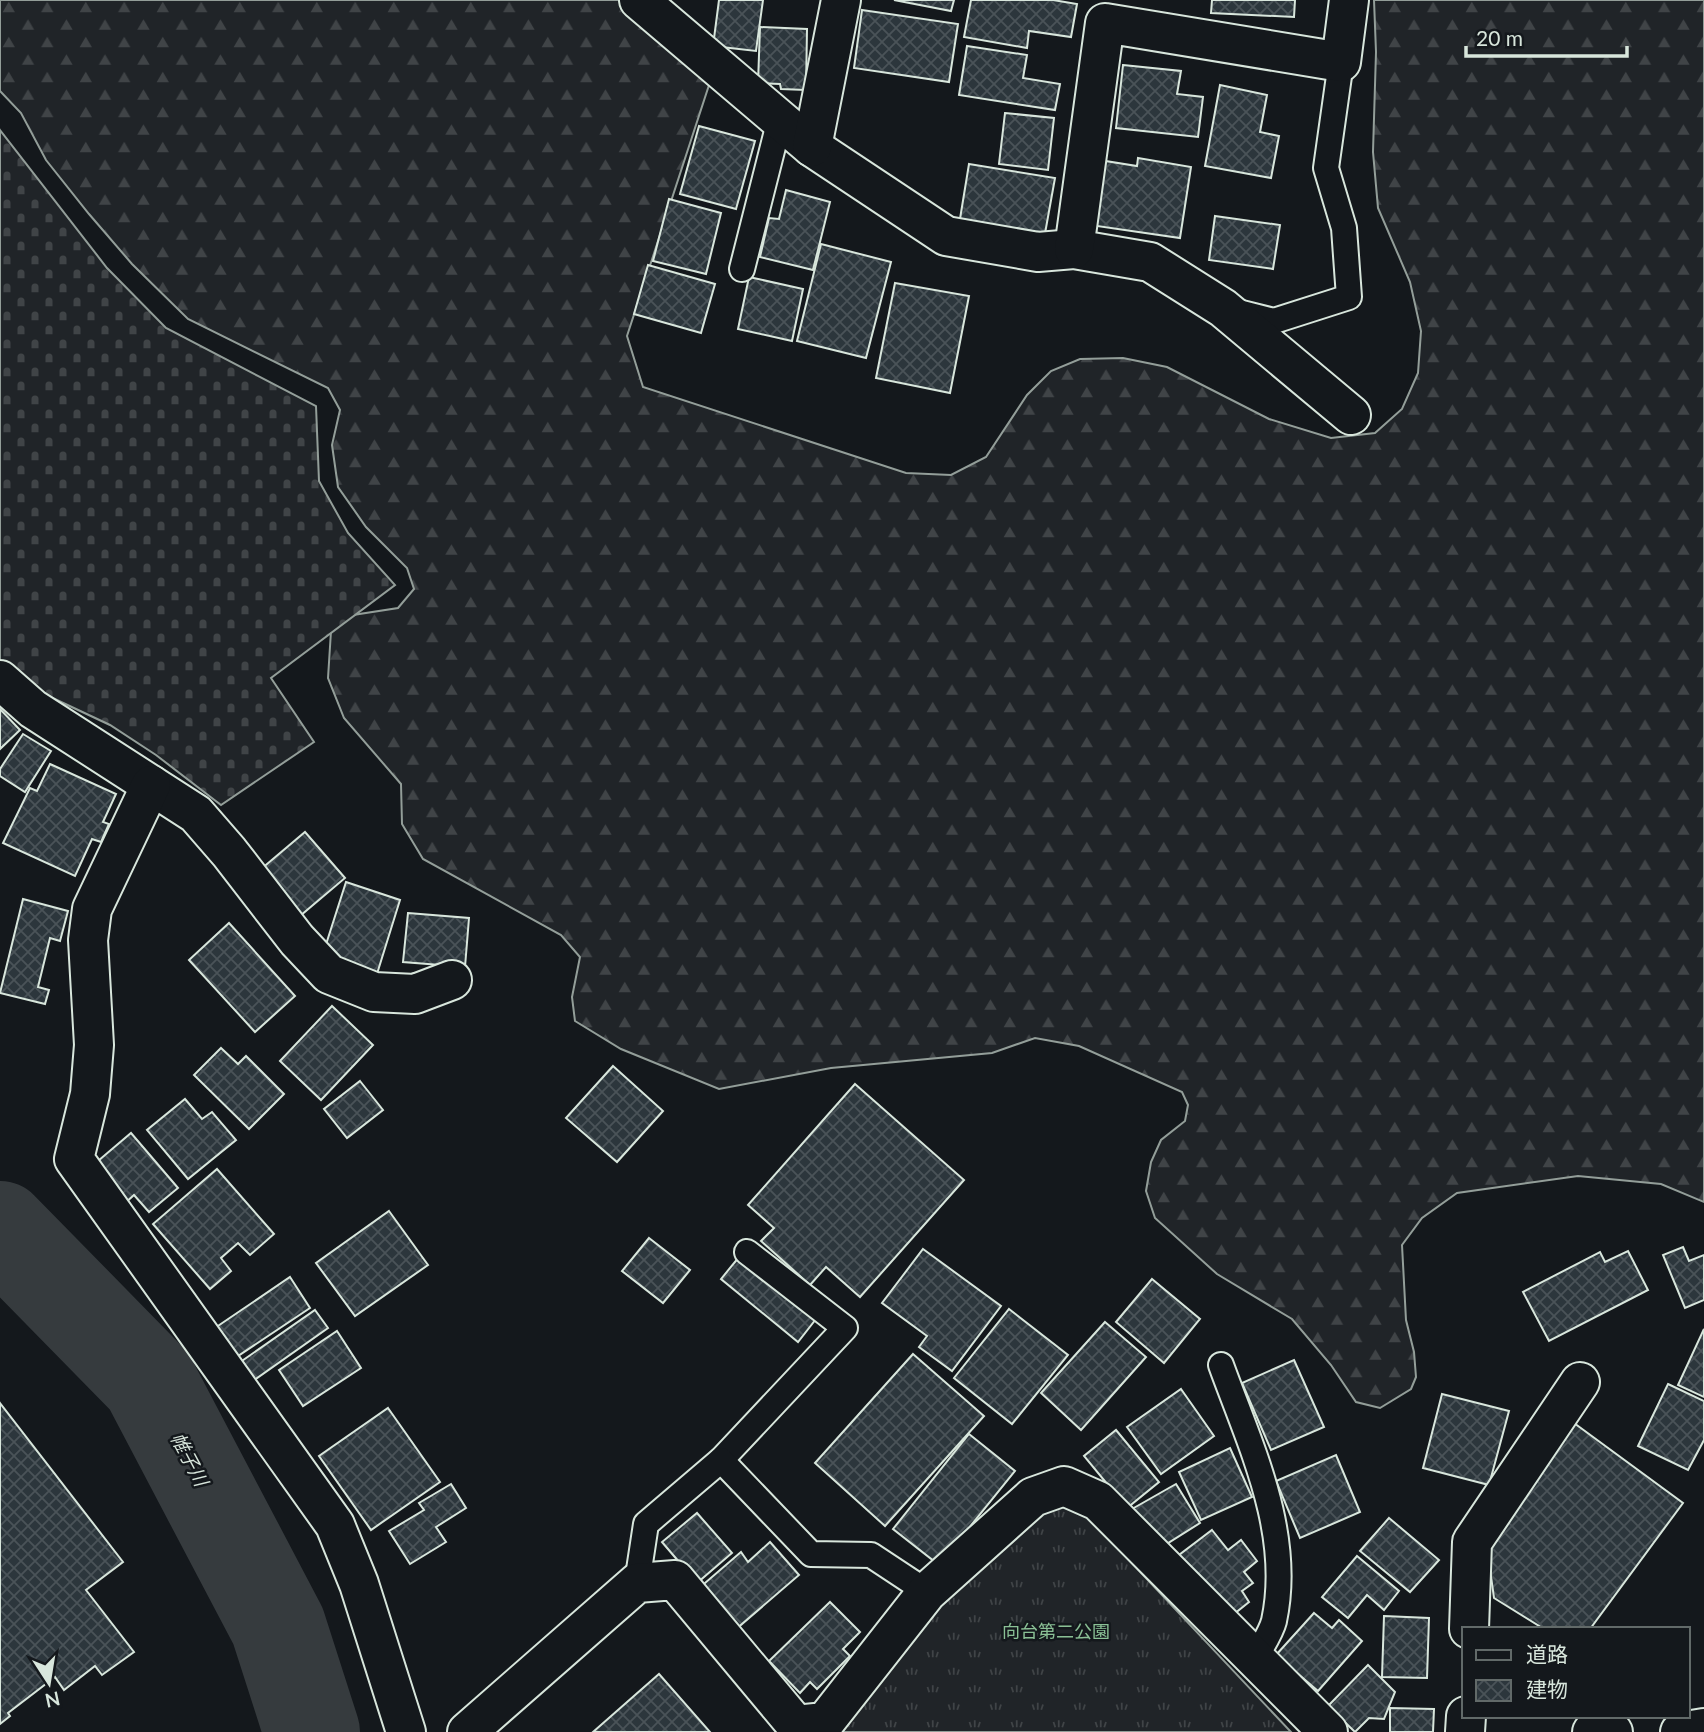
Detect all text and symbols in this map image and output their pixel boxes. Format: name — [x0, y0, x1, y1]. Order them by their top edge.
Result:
scale bar — [1466, 14, 1627, 58]
text: 20 m — [1476, 25, 1523, 50]
water label: 帷子川 — [166, 1428, 214, 1491]
park label: 向台第二公園 — [1002, 1620, 1110, 1642]
legend — [1462, 1627, 1690, 1718]
text: 道路 — [1526, 1641, 1568, 1666]
north arrow — [14, 1648, 84, 1718]
text: 建物 — [1526, 1676, 1568, 1701]
text: N — [43, 1687, 62, 1713]

